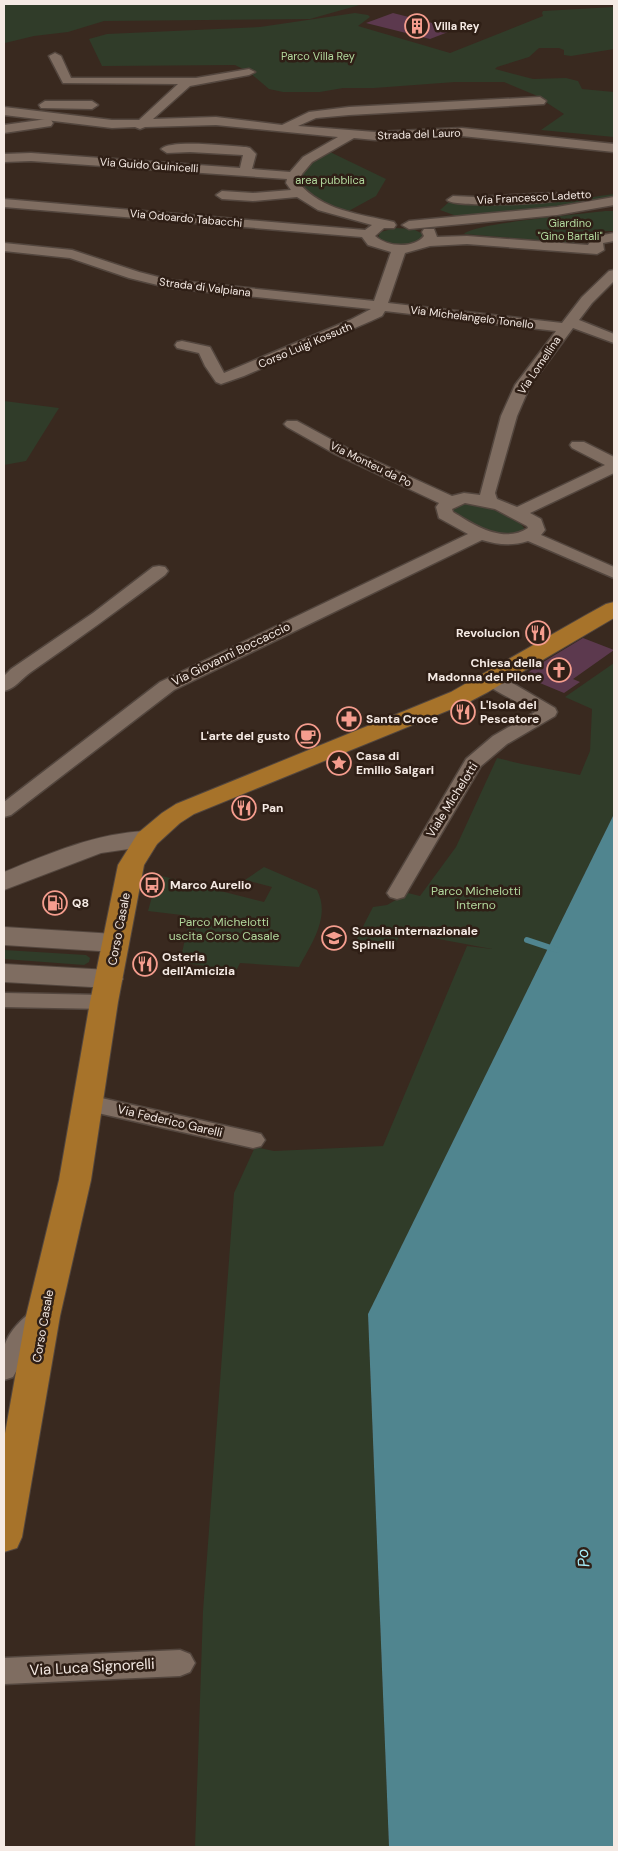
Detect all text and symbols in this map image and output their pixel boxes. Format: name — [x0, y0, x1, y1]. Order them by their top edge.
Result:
building icon: Villa Rey — [404, 13, 430, 39]
place label: Villa Rey — [434, 19, 480, 33]
park label: Parco Villa Rey — [281, 49, 355, 63]
street label: Strada del Lauro — [377, 126, 461, 142]
street label: Via Guido Guinicelli — [99, 155, 199, 175]
park label: area pubblica — [295, 173, 365, 187]
street label: Via Francesco Ladetto — [476, 187, 592, 207]
street label: Via Odoardo Tabacchi — [129, 206, 243, 230]
park label: Giardino "Gino Bartali" — [537, 216, 603, 243]
street label: Strada di Valpiana — [158, 274, 252, 300]
street label: Via Michelangelo Tonello — [410, 302, 534, 332]
street label: Corso Luigi Kossuth — [256, 319, 354, 371]
street label: Via Lomellina — [514, 333, 564, 397]
street label: Via Monteu da Po — [328, 438, 414, 490]
street label: Via Giovanni Boccaccio — [169, 618, 293, 690]
restaurant icon: Revolucion — [525, 620, 551, 646]
place label: Revolucion — [456, 625, 520, 641]
place label: Chiesa della Madonna del Pilone — [428, 655, 542, 685]
church icon: Chiesa della Madonna del Pilone — [546, 657, 572, 683]
place label: L'Isola del Pescatore — [480, 697, 539, 727]
restaurant icon: L'Isola del Pescatore — [450, 699, 476, 725]
pharmacy icon: Santa Croce — [336, 706, 362, 732]
place label: Santa Croce — [366, 711, 438, 727]
cafe icon: L'arte del gusto — [295, 723, 321, 749]
place label: L'arte del gusto — [200, 728, 290, 744]
place label: Casa di Emilio Salgari — [356, 748, 434, 778]
place icon: Casa di Emilio Salgari — [326, 750, 352, 776]
street label: Viale Michelotti — [423, 759, 482, 841]
restaurant icon: Pan — [231, 795, 257, 821]
place label: Pan — [262, 800, 283, 816]
bus stop icon: Marco Aurelio — [139, 872, 165, 898]
place label: Marco Aurelio — [170, 877, 252, 893]
park label: Parco Michelotti Interno — [431, 883, 521, 913]
fuel station icon: Q8 — [42, 890, 68, 916]
street label: Corso Casale — [104, 891, 134, 967]
place label: Q8 — [72, 895, 89, 911]
park label: Parco Michelotti uscita Corso Casale — [169, 914, 280, 944]
place label: Scuola internazionale Spinelli — [352, 923, 478, 953]
school or university icon: Scuola internazionale Spinelli — [321, 925, 347, 951]
place label: Osteria dell'Amicizia — [162, 949, 235, 979]
restaurant icon: Osteria dell'Amicizia — [132, 951, 158, 977]
street label: Via Federico Garelli — [116, 1101, 224, 1141]
street label: Corso Casale — [29, 1288, 57, 1364]
water label: Po — [572, 1548, 594, 1568]
street label: Via Luca Signorelli — [29, 1654, 155, 1680]

